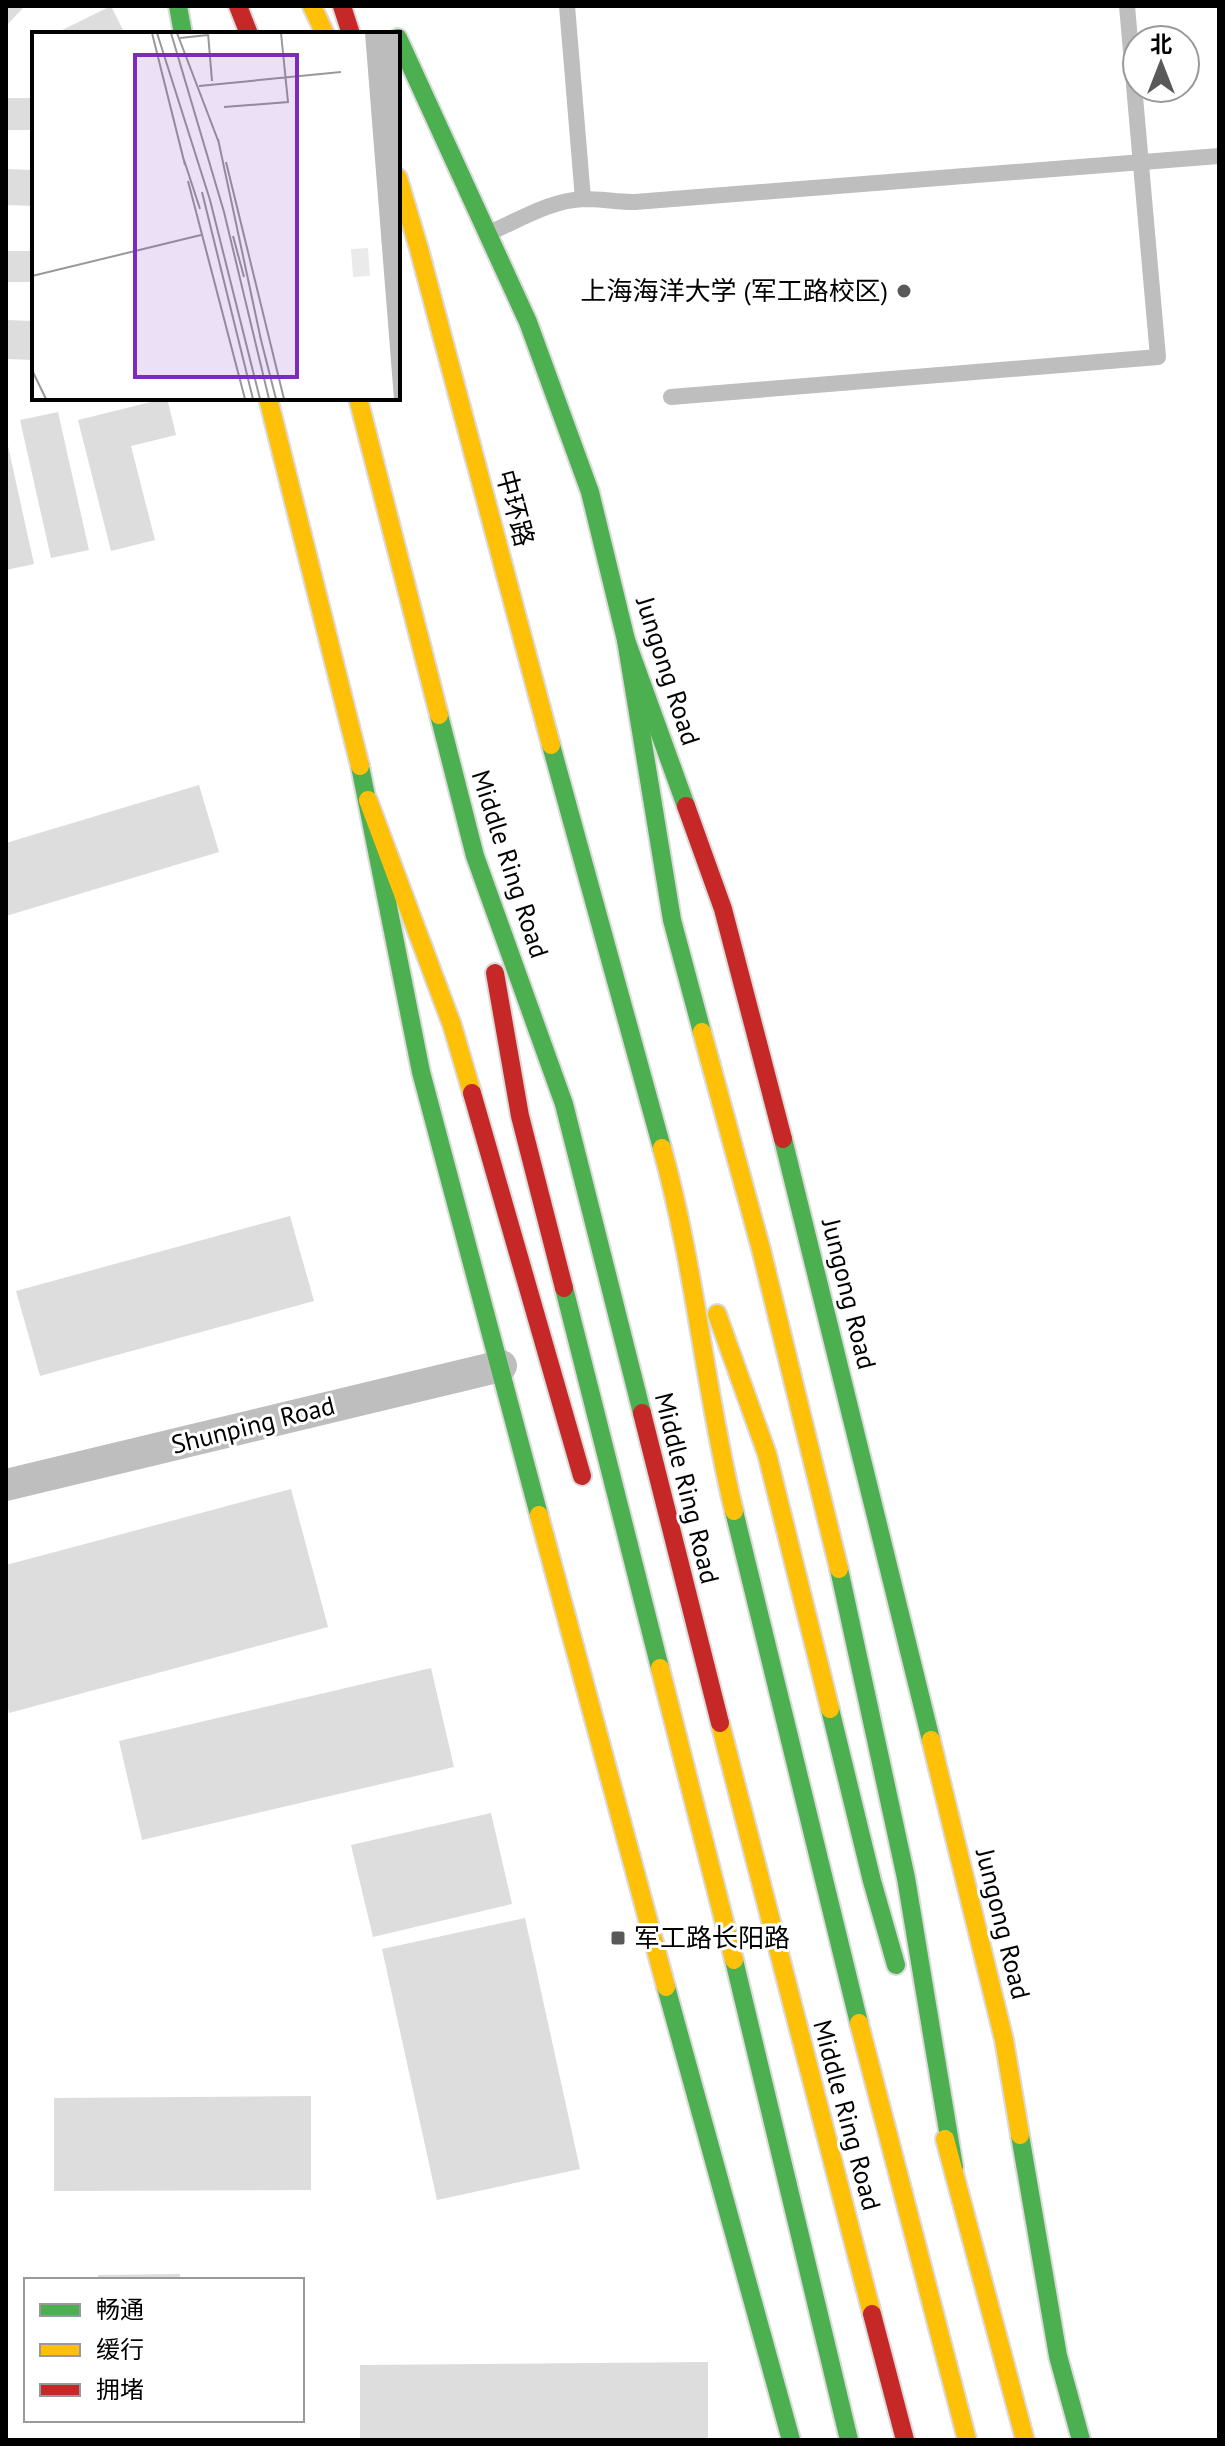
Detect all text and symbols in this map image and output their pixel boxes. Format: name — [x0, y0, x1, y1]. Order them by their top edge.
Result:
north arrow — [1121, 24, 1201, 104]
text: 北 — [1150, 30, 1172, 58]
inset map — [32, 32, 400, 400]
place label: 上海海洋大学 (军工路校区) — [580, 274, 888, 307]
marker: 上海海洋大学 (军工路校区) — [895, 282, 913, 300]
street label: 中环路 — [489, 466, 542, 550]
street label: Jungong Road — [629, 592, 708, 749]
street label: Middle Ring Road — [465, 766, 556, 962]
street label: Jungong Road — [815, 1214, 884, 1373]
street label: Shunping Road — [168, 1388, 338, 1461]
street label: Middle Ring Road — [648, 1389, 727, 1587]
street label: Jungong Road — [969, 1844, 1038, 2003]
place label: 军工路长阳路 — [634, 1921, 790, 1954]
marker: 军工路长阳路 — [609, 1929, 627, 1947]
street label: Middle Ring Road — [806, 2016, 889, 2214]
legend — [24, 2278, 304, 2422]
text: 畅通 — [96, 2294, 144, 2325]
text: 缓行 — [96, 2334, 144, 2365]
text: 拥堵 — [96, 2374, 144, 2405]

